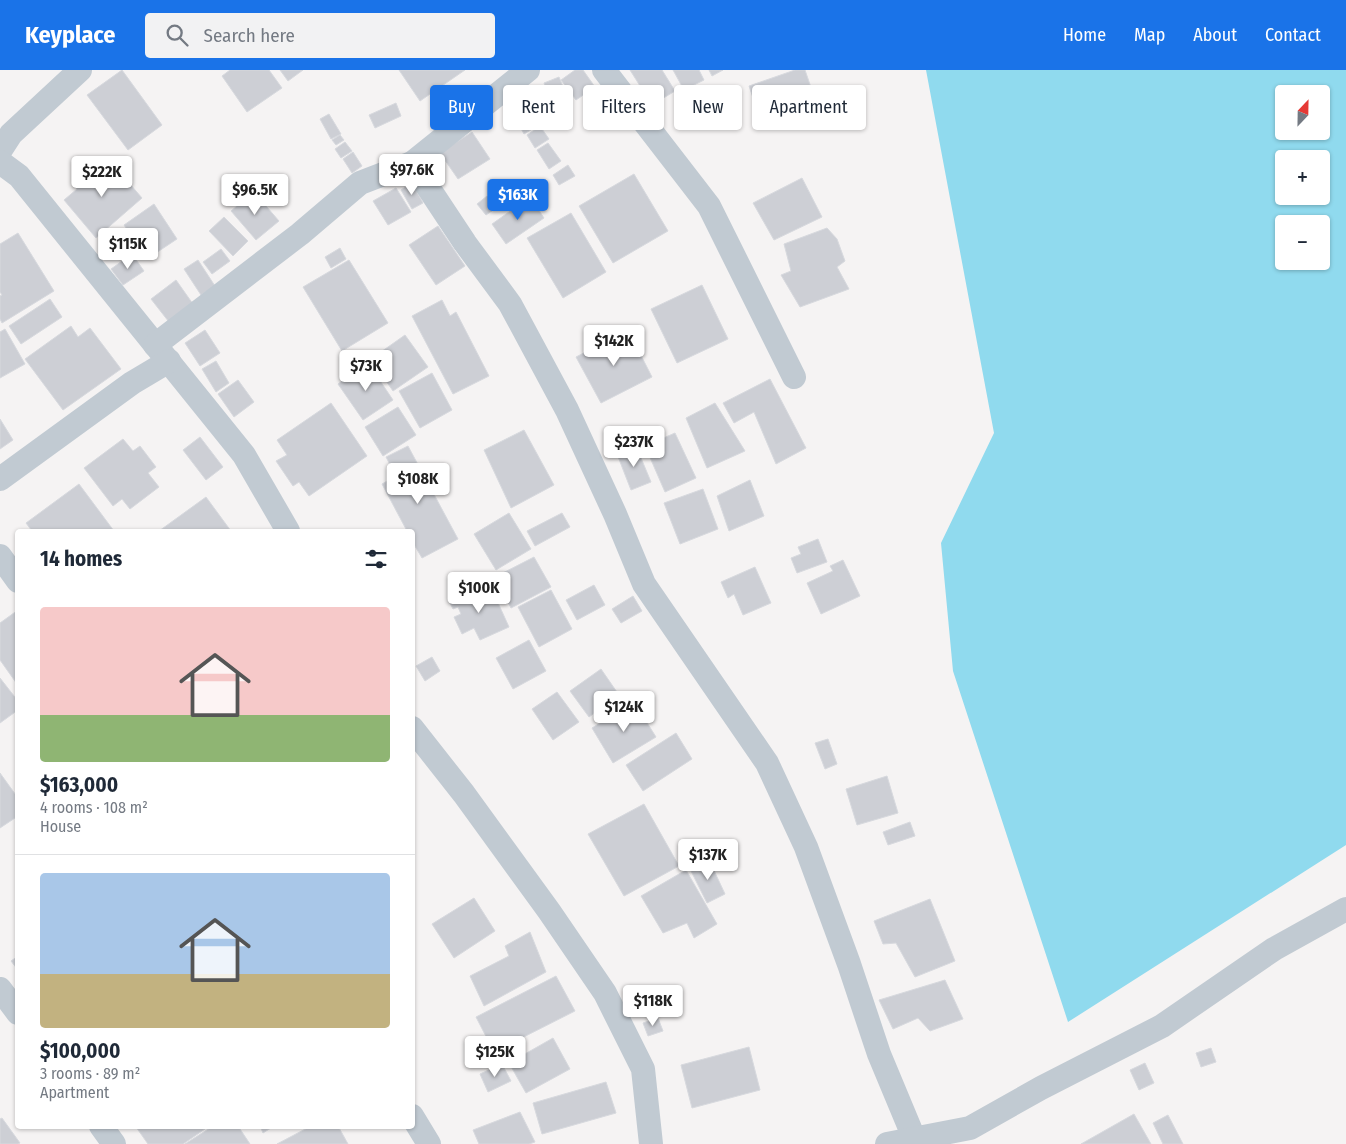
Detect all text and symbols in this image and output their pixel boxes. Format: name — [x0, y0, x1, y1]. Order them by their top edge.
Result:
search box — [145, 13, 495, 58]
text: Keyplace — [25, 21, 115, 49]
icon: search — [163, 21, 191, 49]
text: Search here — [203, 24, 295, 47]
text: Home — [1063, 24, 1106, 46]
text: Map — [1134, 24, 1165, 46]
text: About — [1193, 24, 1237, 46]
text: Contact — [1265, 24, 1321, 46]
chip: Buy — [430, 85, 493, 130]
chip: Rent — [503, 85, 573, 130]
chip: Filters — [583, 85, 664, 130]
chip: New — [674, 85, 742, 130]
chip: Apartment — [752, 85, 866, 130]
north arrow — [1275, 85, 1330, 140]
map controls — [1275, 85, 1330, 270]
button: + — [1275, 150, 1330, 205]
pin: $97.6K — [371, 154, 453, 196]
pin: $222K — [67, 156, 137, 198]
text: $97.6K — [390, 160, 434, 179]
text: $222K — [82, 162, 122, 181]
pin: $96.5K — [214, 174, 296, 216]
pin: $163K — [483, 178, 553, 221]
text: $96.5K — [232, 180, 278, 199]
text: $163K — [498, 185, 538, 204]
button: − — [1275, 215, 1330, 270]
pin: $115K — [93, 228, 163, 270]
text: $115K — [109, 234, 147, 253]
pin: $142K — [579, 324, 649, 367]
text: $142K — [595, 331, 633, 350]
pin: $73K — [336, 350, 396, 392]
text: $73K — [350, 356, 382, 375]
pin: $237K — [599, 426, 669, 468]
text: $237K — [615, 432, 653, 451]
pin: $108K — [383, 462, 453, 505]
text: $108K — [398, 469, 438, 488]
icon: filters — [362, 545, 390, 573]
text: 14 homes — [40, 546, 122, 572]
pin: $100K — [444, 572, 514, 614]
text: $100K — [459, 578, 499, 597]
icon: home — [170, 640, 260, 730]
pin: $124K — [589, 690, 659, 733]
text: $124K — [605, 697, 643, 716]
text: $163,000 — [40, 772, 118, 798]
text: 4 rooms · 108 m² — [40, 798, 148, 817]
text: House — [40, 817, 81, 836]
pin: $137K — [673, 838, 743, 881]
text: $137K — [689, 845, 727, 864]
icon: home — [170, 905, 260, 995]
pin: $118K — [618, 984, 688, 1027]
text: $118K — [634, 991, 672, 1010]
pin: $125K — [460, 1036, 530, 1078]
text: $100,000 — [40, 1038, 120, 1064]
text: $125K — [476, 1042, 514, 1061]
text: 3 rooms · 89 m² — [40, 1064, 140, 1083]
text: Apartment — [40, 1083, 109, 1102]

